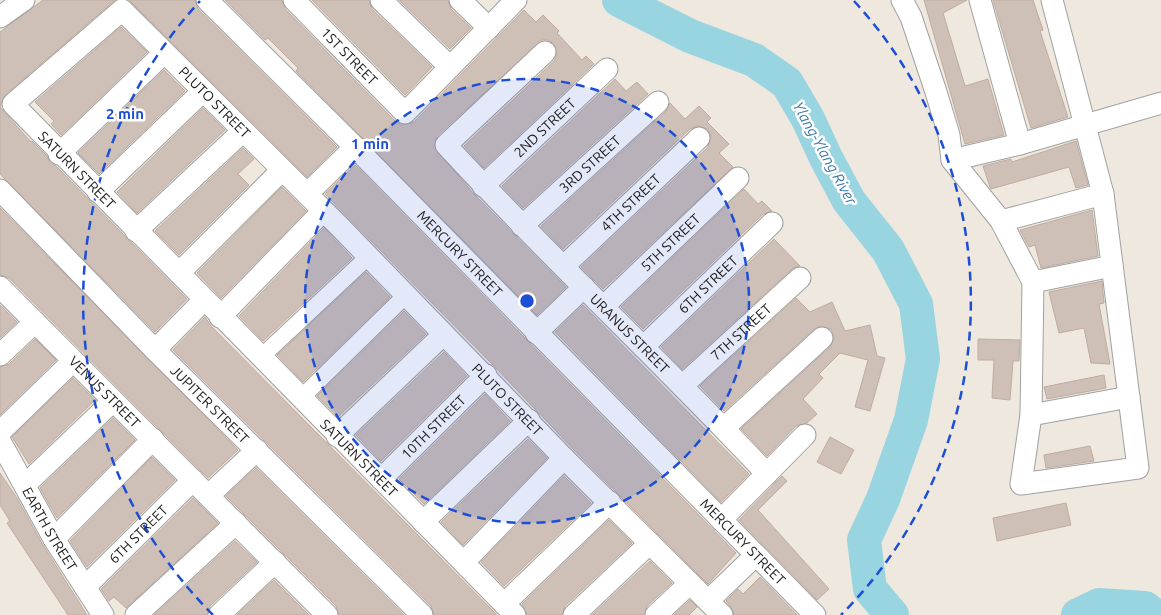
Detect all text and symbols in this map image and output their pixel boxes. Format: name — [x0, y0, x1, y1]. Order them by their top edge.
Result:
street label: 1ST STREET — [318, 24, 381, 88]
street label: PLUTO STREET — [176, 63, 254, 141]
street label: 2ND STREET — [511, 95, 579, 160]
water label: Ylang-Ylang River — [790, 99, 861, 209]
text: 2 min — [106, 105, 144, 122]
street label: SATURN STREET — [35, 128, 119, 212]
street label: 3RD STREET — [556, 132, 624, 196]
text: 1 min — [351, 135, 389, 152]
street label: 4TH STREET — [598, 171, 664, 235]
street label: MERCURY STREET — [414, 207, 506, 300]
street label: 5TH STREET — [637, 210, 704, 275]
street label: 6TH STREET — [675, 252, 741, 317]
street label: URANUS STREET — [587, 291, 673, 377]
centre of rings — [518, 292, 536, 310]
street label: 7TH STREET — [708, 300, 775, 364]
street label: VENUS STREET — [66, 353, 144, 431]
street label: PLUTO STREET — [469, 360, 546, 439]
street label: JUPITER STREET — [167, 362, 252, 447]
street label: 10TH STREET — [398, 392, 469, 462]
street label: SATURN STREET — [317, 416, 401, 500]
street label: EARTH STREET — [19, 484, 80, 574]
street label: MERCURY STREET — [697, 495, 789, 588]
street label: 6TH STREET — [106, 502, 171, 567]

